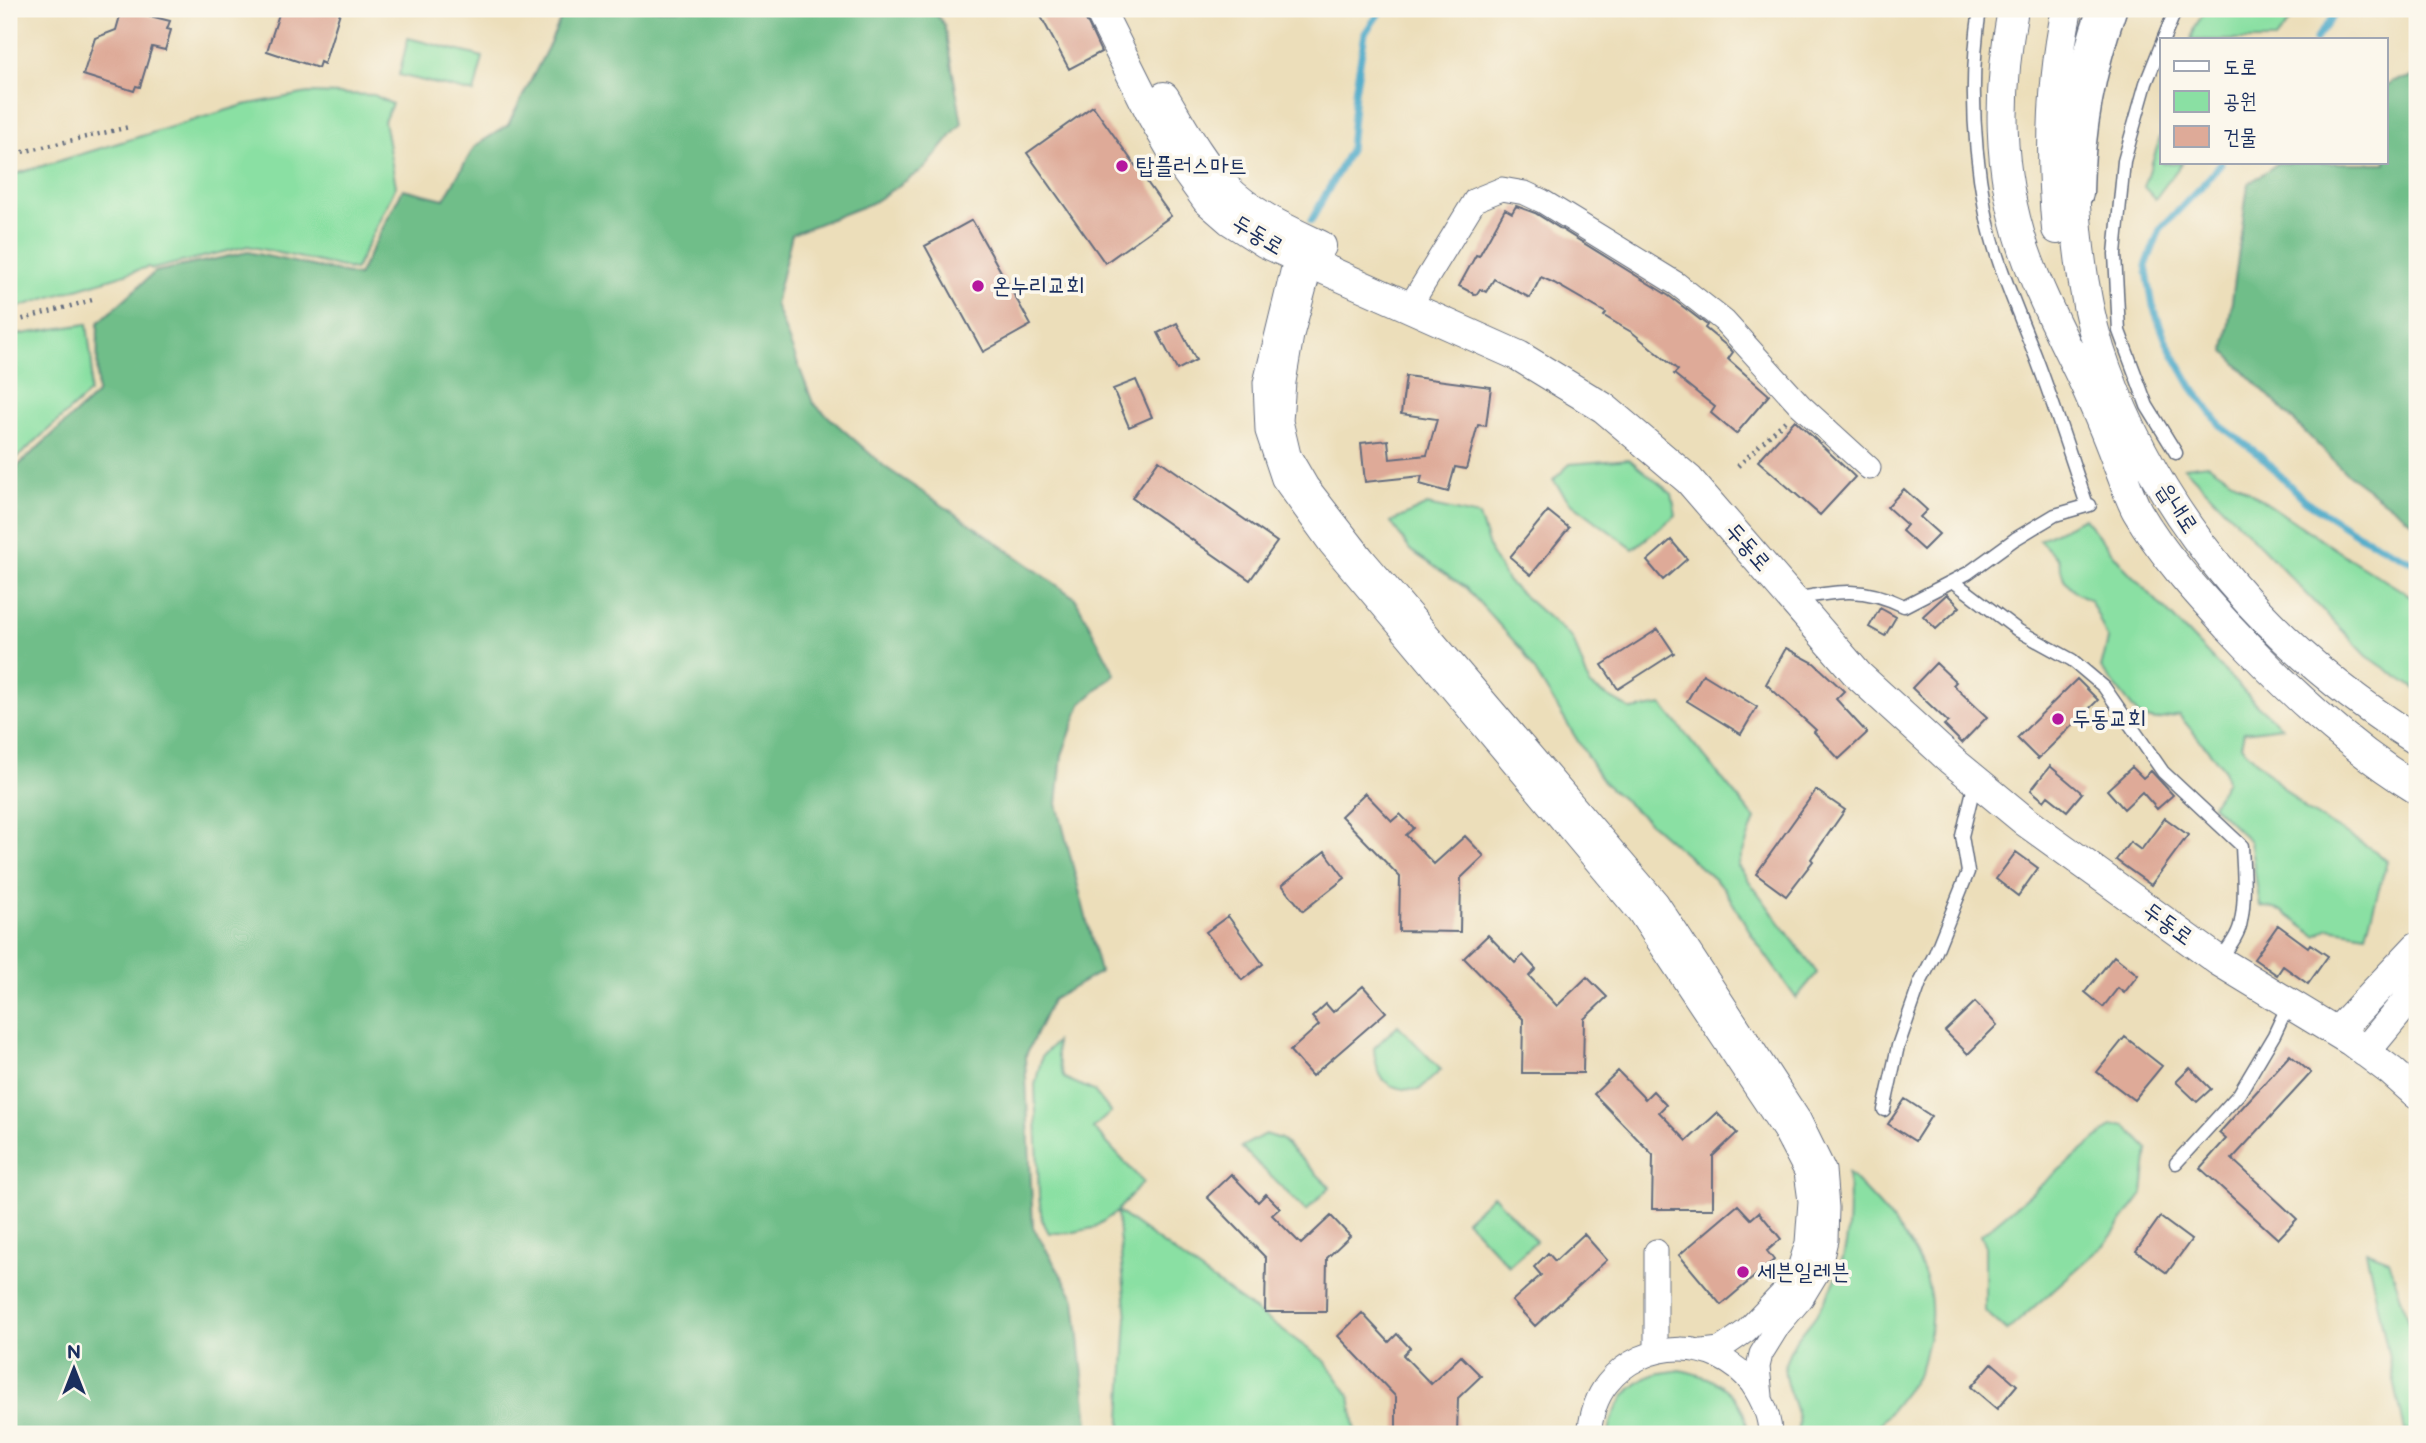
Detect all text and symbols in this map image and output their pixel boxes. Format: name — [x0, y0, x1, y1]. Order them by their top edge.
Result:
legend — [2160, 38, 2388, 164]
text: 도로 — [2223, 55, 2257, 80]
text: 공원 — [2223, 89, 2257, 114]
text: 건물 — [2223, 125, 2257, 150]
place label: 탑플러스마트 — [1136, 152, 1247, 180]
marker: 탑플러스마트 — [1114, 158, 1130, 174]
street label: 두동로 — [1227, 209, 1289, 261]
place label: 온누리교회 — [992, 272, 1085, 300]
marker: 온누리교회 — [970, 278, 986, 294]
street label: 읍내로 — [2150, 477, 2204, 539]
street label: 두동로 — [1719, 517, 1777, 577]
place label: 두동교회 — [2072, 705, 2146, 733]
marker: 두동교회 — [2050, 711, 2066, 727]
street label: 두동로 — [2137, 896, 2199, 952]
place label: 세븐일레븐 — [1757, 1258, 1850, 1286]
marker: 세븐일레븐 — [1735, 1264, 1751, 1280]
north arrow — [38, 1334, 108, 1404]
text: N — [67, 1342, 81, 1365]

